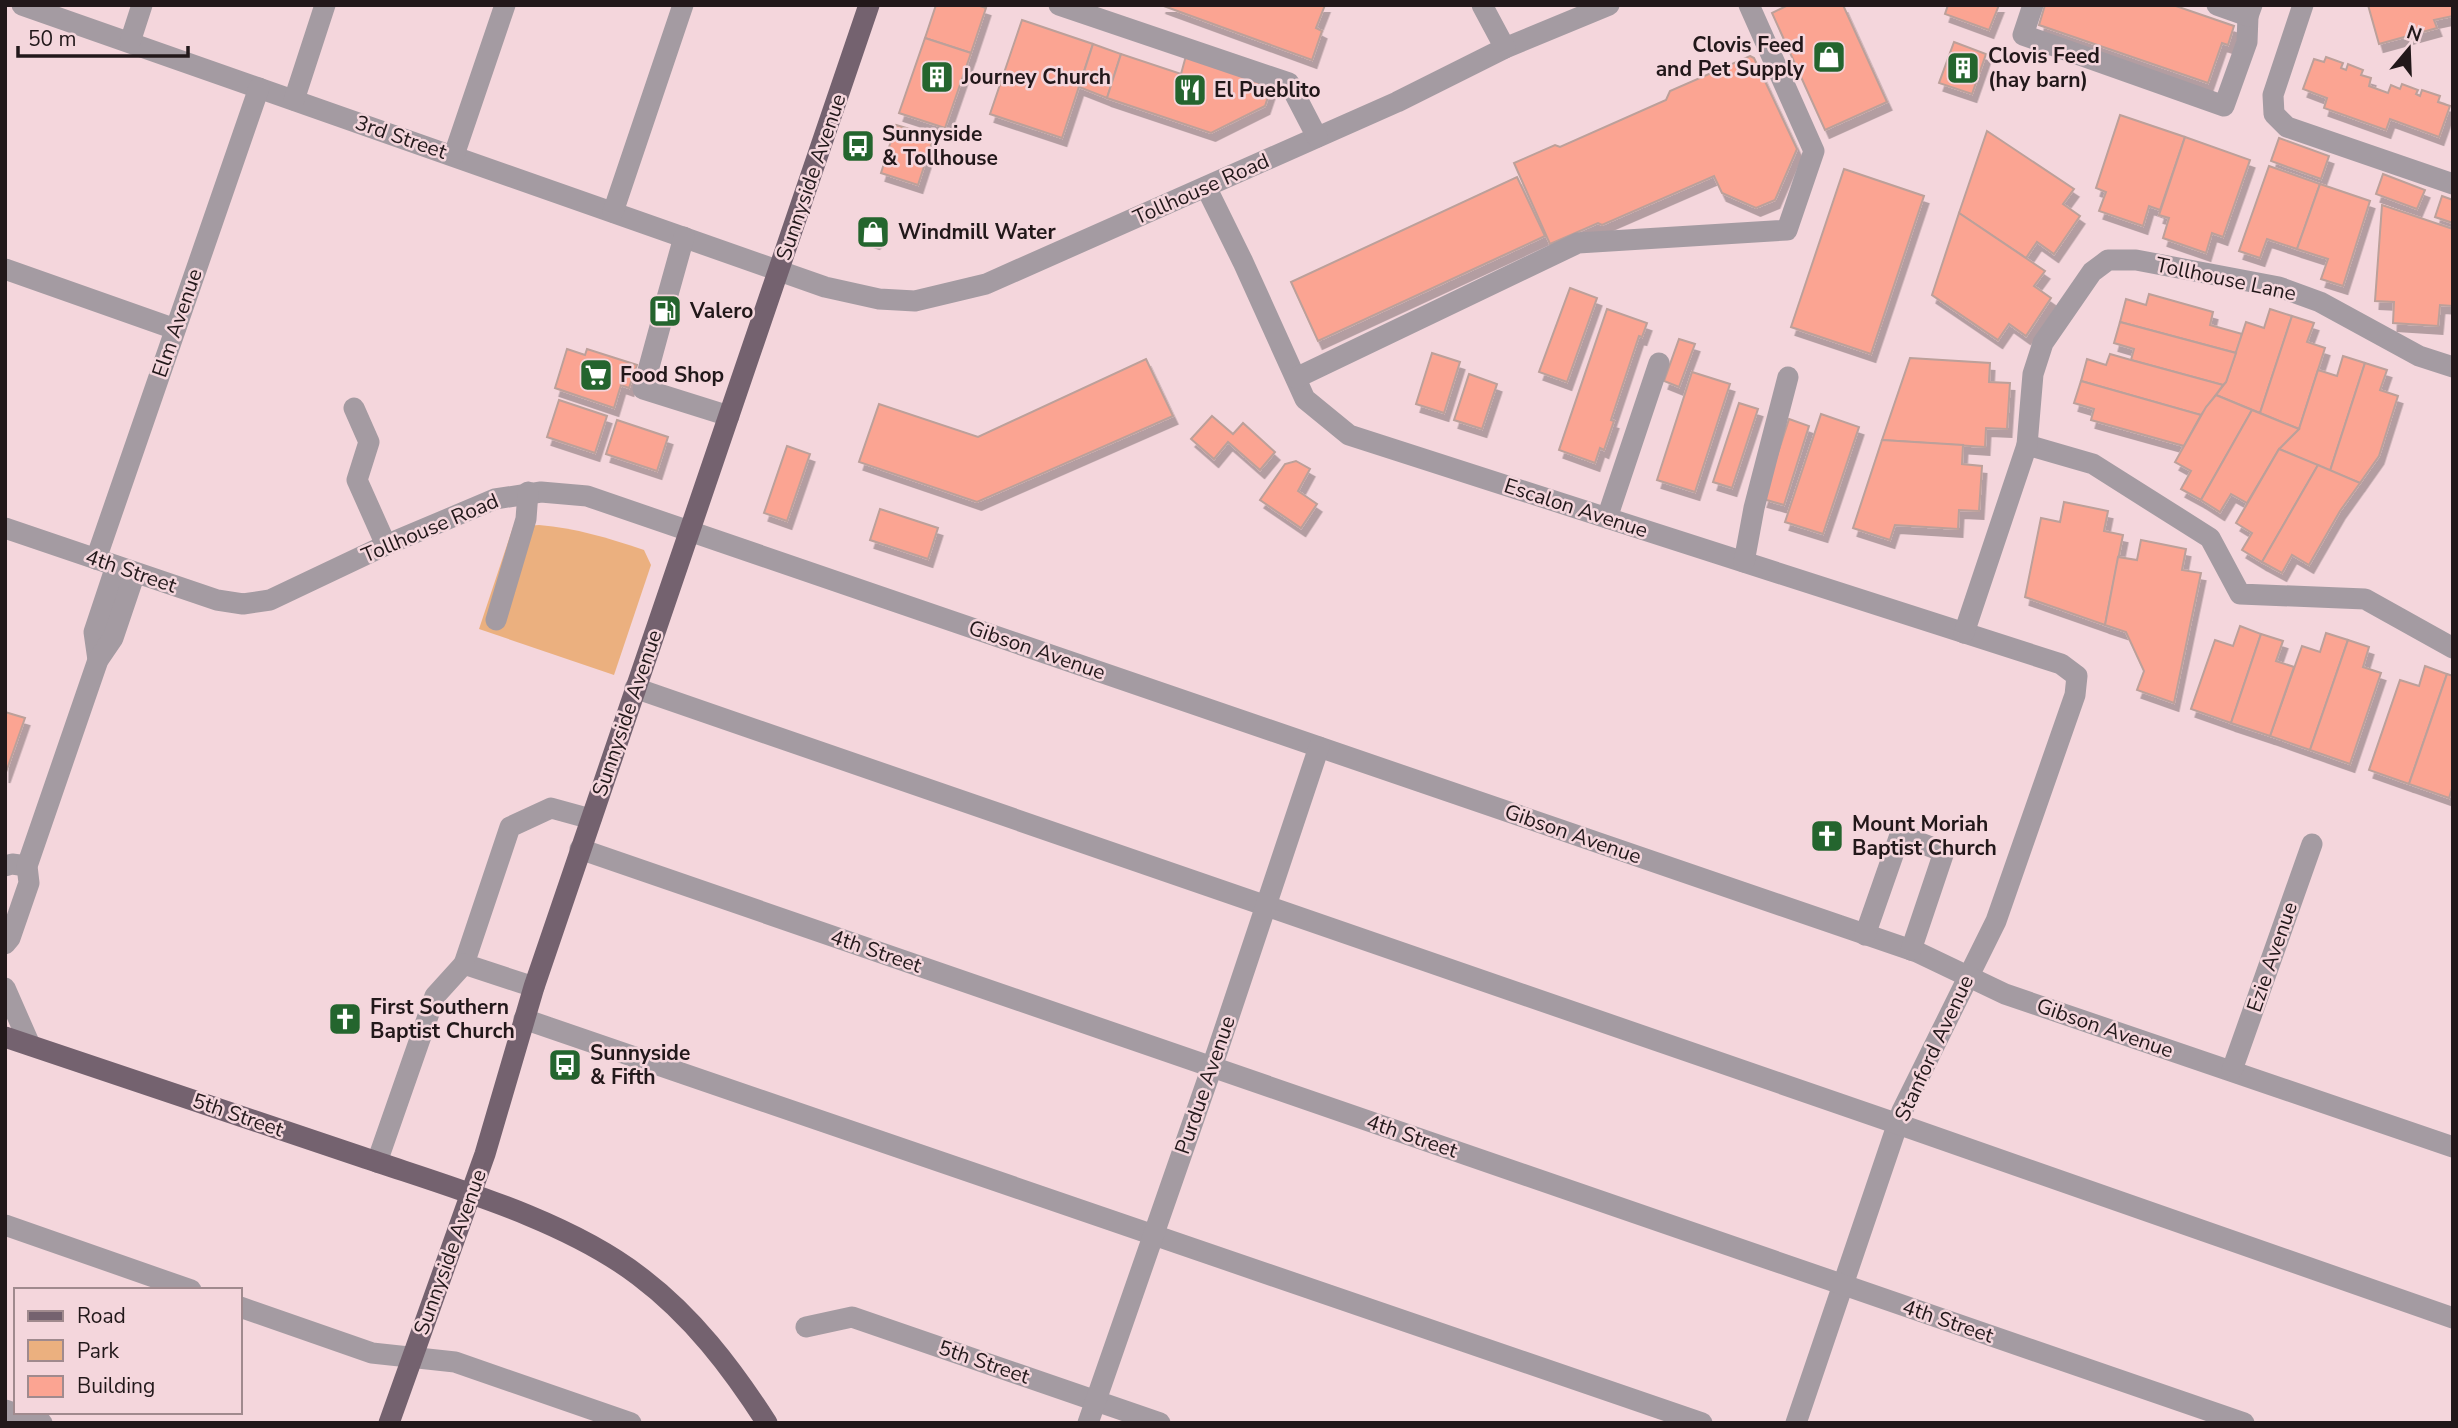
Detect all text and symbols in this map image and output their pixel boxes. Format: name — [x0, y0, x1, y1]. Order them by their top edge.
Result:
scale bar — [18, 14, 187, 58]
north arrow — [2374, 14, 2444, 84]
text: N — [2403, 19, 2425, 48]
text: 50 m — [28, 25, 77, 53]
place label: Clovis Feed and Pet Supply — [1656, 31, 1805, 83]
shop icon: Clovis Feed and Pet Supply — [1810, 38, 1848, 76]
place label: Clovis Feed (hay barn) — [1988, 42, 2100, 94]
building icon: Clovis Feed (hay barn) — [1944, 49, 1982, 87]
building icon: Journey Church — [918, 58, 956, 96]
place label: Journey Church — [961, 63, 1111, 91]
restaurant icon: El Pueblito — [1171, 71, 1209, 109]
place label: El Pueblito — [1214, 76, 1321, 104]
street label: Sunnyside Avenue — [769, 90, 853, 264]
street label: 3rd Street — [352, 108, 451, 166]
place label: Sunnyside & Tollhouse — [882, 120, 998, 172]
bus stop icon: Sunnyside & Tollhouse — [839, 127, 877, 165]
street label: Tollhouse Road — [1129, 147, 1273, 231]
shop icon: Windmill Water — [854, 213, 892, 251]
place label: Windmill Water — [898, 218, 1056, 246]
street label: Tollhouse Lane — [2153, 250, 2299, 308]
street label: Elm Avenue — [145, 265, 209, 381]
fuel station icon: Valero — [646, 292, 684, 330]
place label: Valero — [689, 297, 753, 325]
supermarket icon: Food Shop — [577, 356, 615, 394]
place label: Food Shop — [620, 361, 724, 389]
street label: Escalon Avenue — [1501, 472, 1651, 544]
street label: Tollhouse Road — [357, 487, 503, 569]
street label: 4th Street — [82, 542, 181, 600]
street label: Gibson Avenue — [965, 613, 1109, 687]
street label: Sunnyside Avenue — [585, 626, 669, 800]
street label: Gibson Avenue — [1501, 797, 1645, 871]
place label: Mount Moriah Baptist Church — [1852, 810, 1997, 862]
church icon: Mount Moriah Baptist Church — [1808, 817, 1846, 855]
street label: Ezie Avenue — [2240, 898, 2304, 1016]
street label: 4th Street — [827, 922, 926, 980]
street label: Stanford Avenue — [1888, 970, 1980, 1126]
street label: Gibson Avenue — [2033, 991, 2177, 1065]
place label: First Southern Baptist Church — [370, 993, 515, 1045]
church icon: First Southern Baptist Church — [326, 1000, 364, 1038]
street label: Purdue Avenue — [1168, 1012, 1242, 1158]
place label: Sunnyside & Fifth — [590, 1039, 690, 1091]
bus stop icon: Sunnyside & Fifth — [546, 1046, 584, 1084]
street label: 5th Street — [189, 1086, 288, 1144]
street label: 4th Street — [1363, 1107, 1462, 1165]
street label: Sunnyside Avenue — [407, 1165, 493, 1339]
legend — [14, 1288, 242, 1414]
street label: 4th Street — [1899, 1292, 1998, 1350]
text: Road — [77, 1302, 126, 1330]
street label: 5th Street — [935, 1333, 1034, 1391]
text: Park — [77, 1337, 119, 1365]
text: Building — [77, 1372, 155, 1400]

